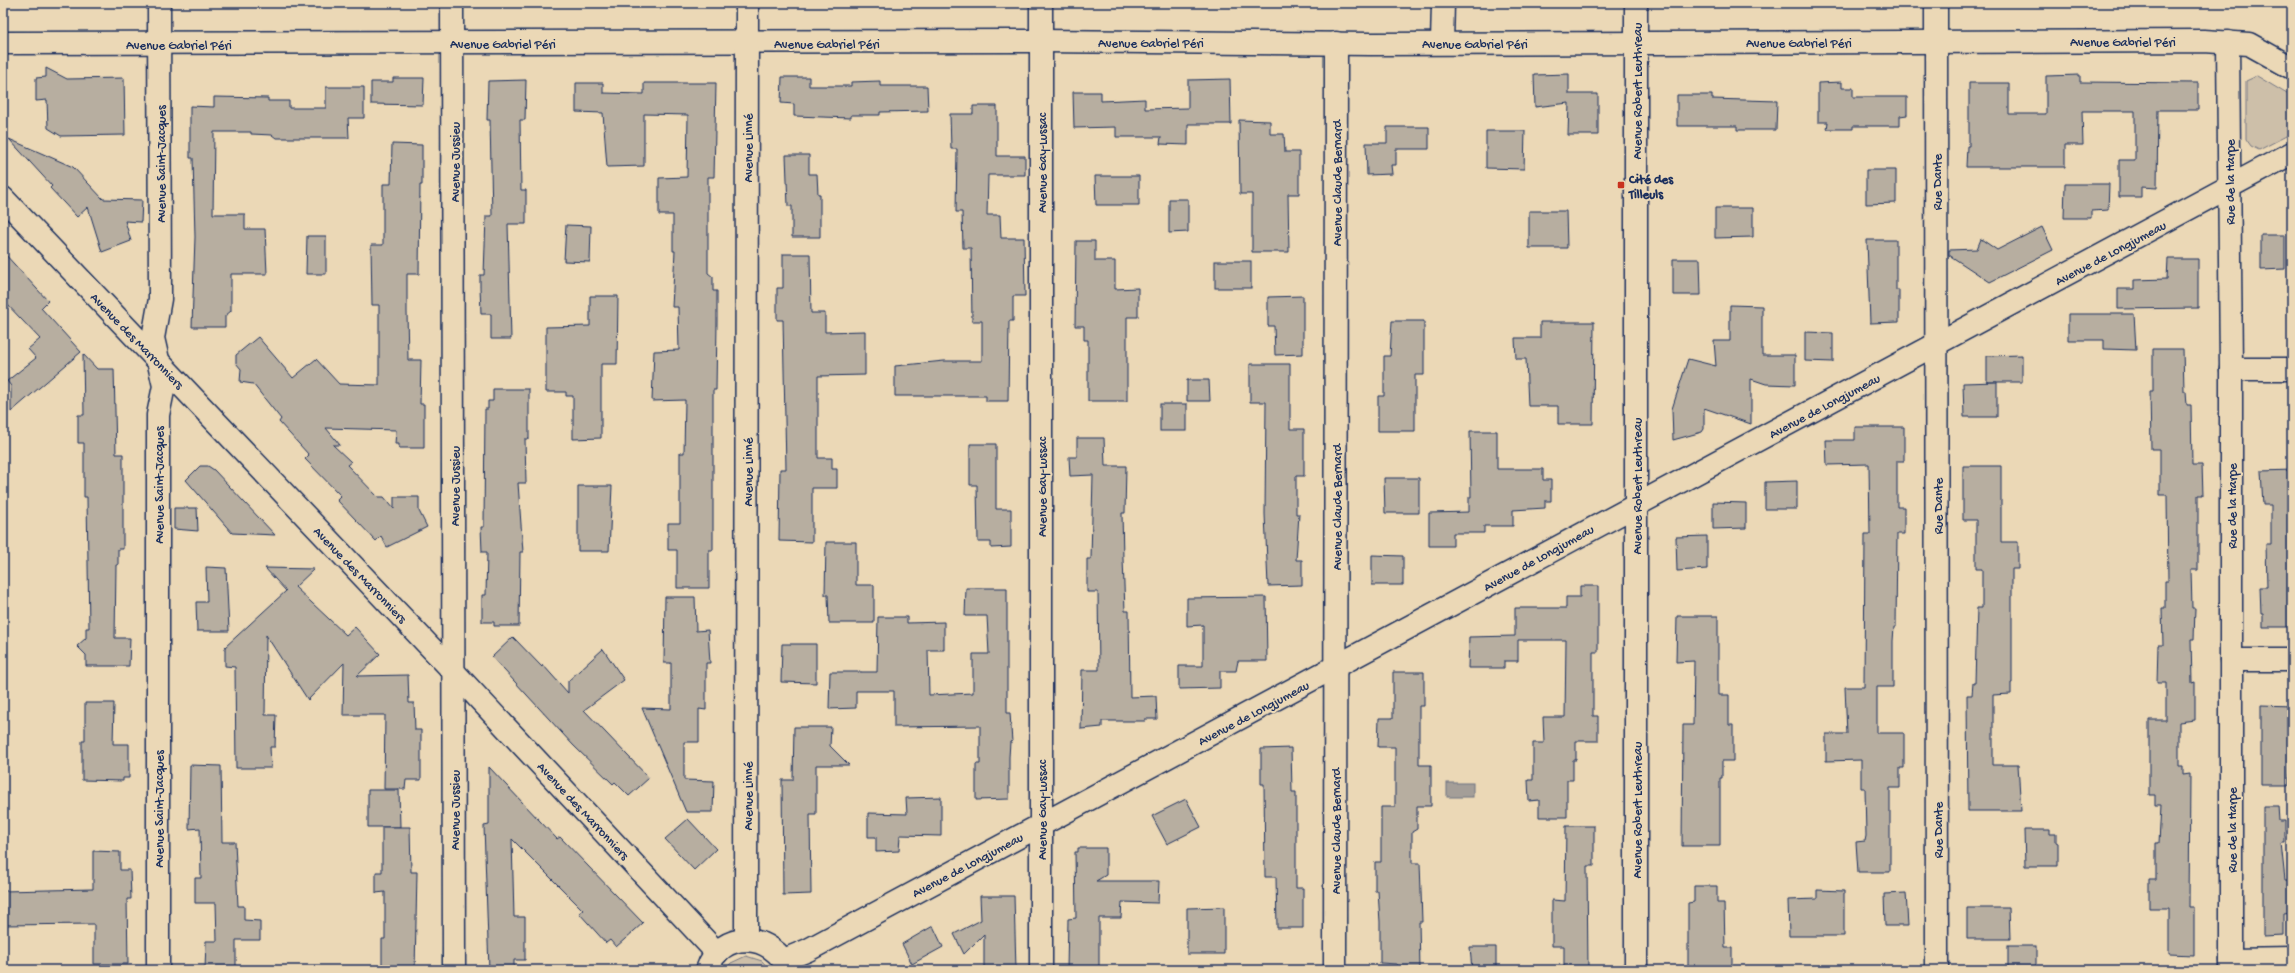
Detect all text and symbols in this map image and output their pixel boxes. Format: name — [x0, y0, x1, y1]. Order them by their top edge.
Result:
street label: Avenue Robert Leuthreau — [1631, 23, 1646, 159]
street label: Avenue Gabriel Péri — [2070, 36, 2176, 51]
street label: Avenue Gabriel Péri — [1098, 37, 1204, 52]
street label: Avenue Gabriel Péri — [1746, 37, 1852, 52]
street label: Avenue Gabriel Péri — [450, 38, 556, 53]
street label: Avenue Gabriel Péri — [774, 38, 880, 53]
street label: Avenue Gabriel Péri — [1422, 38, 1528, 53]
street label: Avenue Gabriel Péri — [126, 39, 232, 54]
street label: Avenue Saint-Jacques — [155, 104, 170, 223]
street label: Avenue Gay-Lussac — [1036, 112, 1051, 213]
street label: Avenue Linné — [742, 113, 757, 182]
street label: Avenue Claude Bernard — [1331, 118, 1346, 246]
street label: Avenue Jussieu — [449, 122, 464, 202]
street label: Rue de la Harpe — [2224, 139, 2239, 225]
street label: Rue Dante — [1931, 153, 1946, 210]
place label: Cité des Tilleuls — [1628, 173, 1674, 203]
marker: Cité des Tilleuls — [1616, 180, 1626, 190]
street label: Avenue de Longjumeau — [2053, 219, 2169, 290]
street label: Avenue des Marronniers — [86, 291, 187, 394]
street label: Avenue de Longjumeau — [1767, 372, 1883, 443]
street label: Avenue Robert Leuthreau — [1631, 418, 1646, 554]
street label: Avenue Saint-Jacques — [153, 425, 168, 544]
street label: Avenue Gay-Lussac — [1036, 436, 1051, 537]
street label: Avenue Linné — [742, 437, 757, 506]
street label: Avenue Claude Bernard — [1331, 442, 1346, 570]
street label: Avenue Jussieu — [449, 446, 464, 526]
street label: Rue de la Harpe — [2226, 463, 2241, 549]
street label: Rue Dante — [1932, 477, 1947, 534]
street label: Avenue de Longjumeau — [1481, 523, 1597, 596]
street label: Avenue des Marronniers — [309, 525, 410, 628]
street label: Avenue de Longjumeau — [1196, 679, 1312, 750]
street label: Avenue Robert Leuthreau — [1631, 742, 1646, 878]
street label: Avenue Saint-Jacques — [153, 749, 168, 868]
street label: Avenue Gay-Lussac — [1036, 759, 1051, 860]
street label: Avenue des Marronniers — [533, 760, 632, 864]
street label: Avenue Linné — [742, 761, 757, 830]
street label: Avenue Claude Bernard — [1330, 766, 1345, 894]
street label: Avenue Jussieu — [449, 770, 464, 850]
street label: Rue de la Harpe — [2226, 787, 2241, 873]
street label: Rue Dante — [1932, 801, 1947, 858]
street label: Avenue de Longjumeau — [910, 831, 1026, 902]

